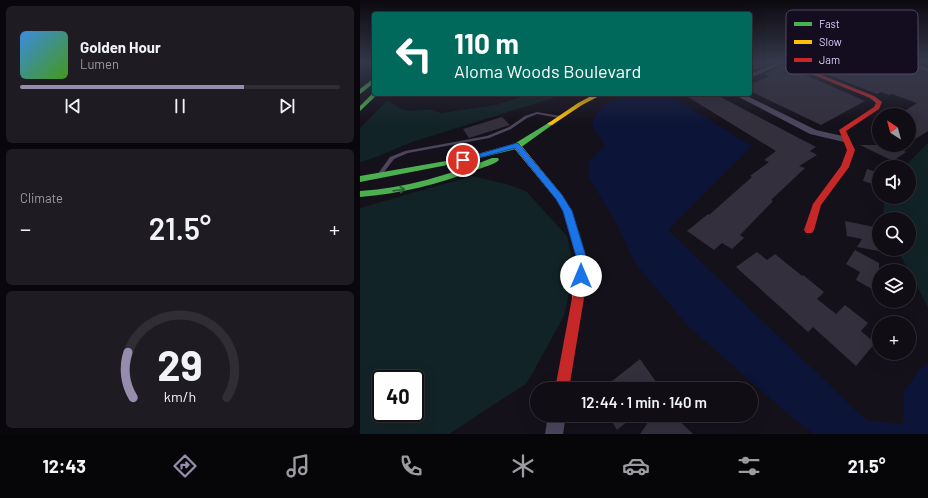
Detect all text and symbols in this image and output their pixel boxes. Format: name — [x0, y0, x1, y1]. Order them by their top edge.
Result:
legend — [786, 10, 918, 74]
text: Fast — [819, 17, 840, 30]
text: 110 m — [454, 26, 519, 60]
icon: left — [388, 28, 440, 80]
text: Slow — [819, 35, 842, 48]
text: Golden Hour — [80, 38, 161, 56]
text: Jam — [819, 53, 840, 66]
text: Lumen — [80, 56, 119, 72]
text: Aloma Woods Boulevard — [454, 60, 641, 82]
icon: previous — [62, 95, 84, 117]
icon: pause — [169, 95, 191, 117]
icon: next — [276, 95, 298, 117]
north arrow — [872, 108, 916, 152]
map controls — [872, 108, 916, 360]
pin — [446, 143, 480, 177]
icon: arrive — [452, 149, 474, 171]
button: sound — [872, 160, 916, 204]
one-way arrow — [392, 186, 405, 194]
text: Climate — [20, 190, 63, 206]
text: 21.5° — [149, 210, 211, 246]
button: search — [872, 212, 916, 256]
text: − — [20, 215, 31, 241]
text: + — [329, 215, 340, 241]
position arrow — [560, 255, 602, 297]
button: layers — [872, 264, 916, 308]
button: + — [872, 316, 916, 360]
text: 29 — [157, 338, 203, 388]
speed limit sign: 40 — [372, 370, 424, 422]
text: km/h — [164, 387, 196, 404]
text: 12:44 · 1 min · 140 m — [581, 393, 707, 411]
icon: directions — [171, 452, 199, 480]
icon: music — [284, 452, 312, 480]
icon: phone — [397, 452, 425, 480]
icon: climate — [509, 452, 537, 480]
icon: car — [622, 452, 650, 480]
icon: filters — [735, 452, 763, 480]
text: 12:43 — [42, 455, 86, 477]
text: 21.5° — [848, 455, 886, 477]

